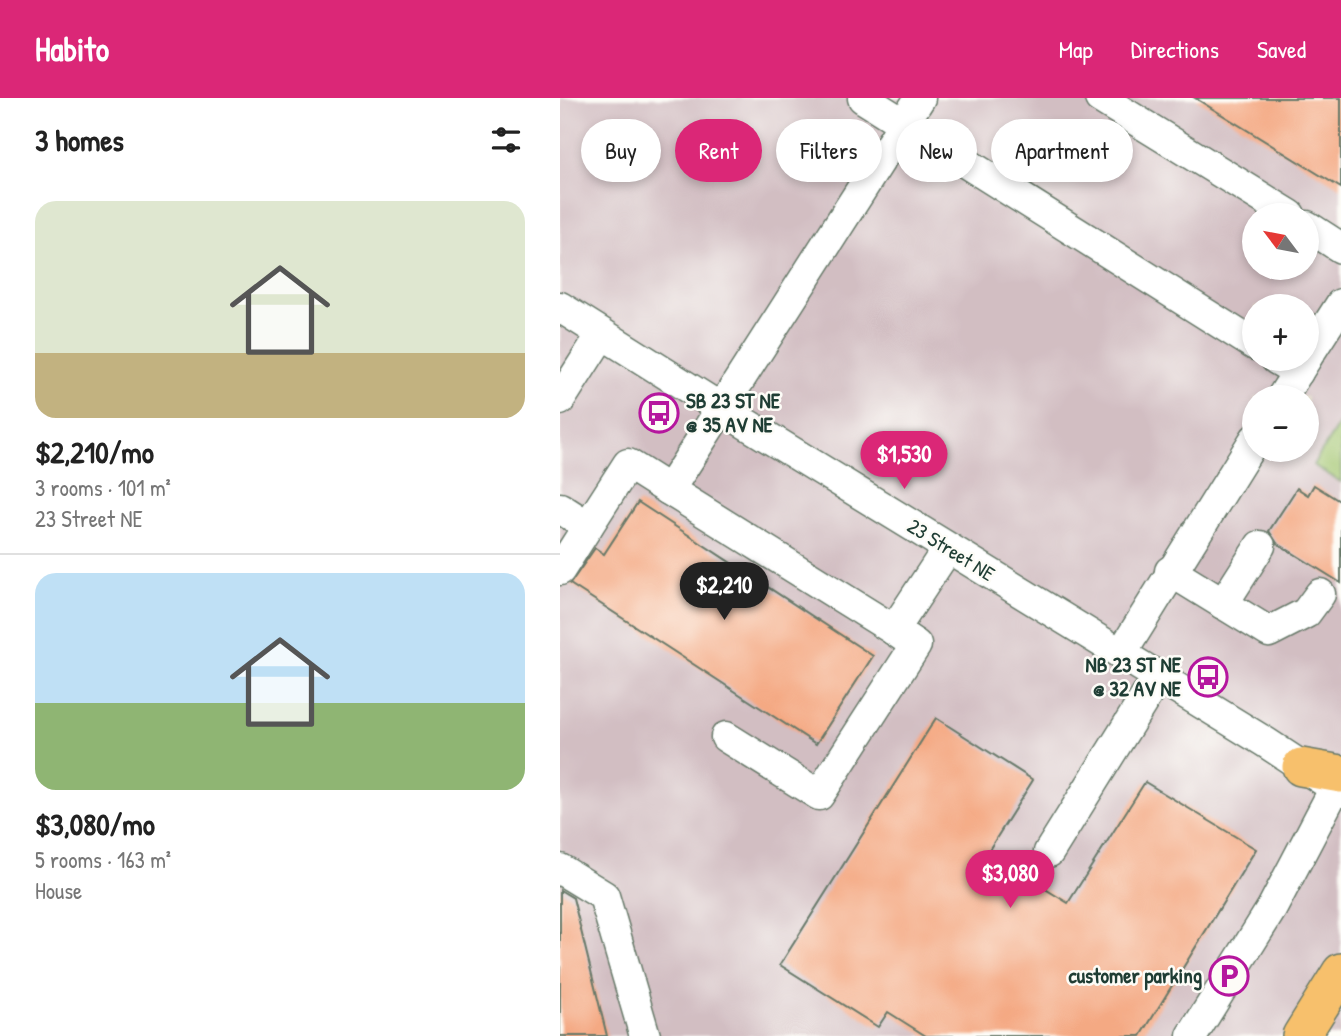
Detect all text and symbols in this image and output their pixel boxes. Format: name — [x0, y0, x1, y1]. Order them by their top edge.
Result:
text: Habito — [35, 27, 109, 71]
text: Map — [1059, 33, 1093, 65]
text: Directions — [1131, 33, 1219, 65]
text: Saved — [1257, 33, 1306, 65]
chip: Buy — [581, 119, 661, 182]
chip: Rent — [675, 119, 762, 182]
chip: Filters — [776, 119, 882, 182]
chip: New — [896, 119, 977, 182]
chip: Apartment — [991, 119, 1133, 182]
text: 3 homes — [35, 120, 124, 160]
icon: filters — [487, 121, 525, 159]
north arrow — [1242, 203, 1320, 280]
map controls — [1242, 203, 1319, 462]
icon: home — [217, 247, 343, 373]
button: + — [1242, 294, 1319, 371]
button: − — [1242, 385, 1319, 462]
place label: SB 23 ST NE @ 35 AV NE — [686, 386, 781, 439]
bus stop icon: SB 23 ST NE @ 35 AV NE — [638, 392, 680, 434]
text: $2,210/mo — [35, 432, 154, 472]
pin: $1,530 — [847, 432, 961, 491]
text: $1,530 — [877, 438, 932, 469]
text: 3 rooms · 101 m² — [35, 472, 171, 503]
text: 23 Street NE — [35, 503, 143, 534]
street label: 23 Street NE — [902, 511, 1001, 588]
pin: $2,210 — [667, 562, 781, 622]
text: $2,210 — [696, 569, 752, 600]
icon: home — [217, 619, 343, 745]
place label: NB 23 ST NE @ 32 AV NE — [1086, 650, 1182, 703]
bus stop icon: NB 23 ST NE @ 32 AV NE — [1187, 656, 1229, 698]
text: $3,080/mo — [35, 804, 155, 844]
text: 5 rooms · 163 m² — [35, 844, 171, 875]
pin: $3,080 — [953, 850, 1067, 910]
text: $3,080 — [981, 857, 1039, 888]
text: House — [35, 875, 82, 906]
parking icon: customer parking — [1208, 955, 1250, 997]
place label: customer parking — [1069, 961, 1202, 991]

